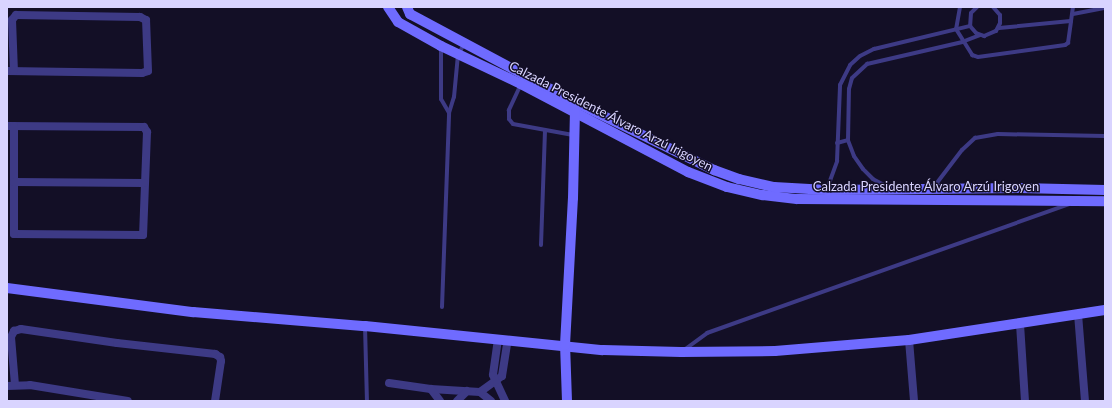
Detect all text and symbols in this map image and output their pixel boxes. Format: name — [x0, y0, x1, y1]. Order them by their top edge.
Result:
street label: Calzada Presidente Álvaro Arzú Irigoyen — [506, 57, 716, 175]
street label: Calzada Presidente Álvaro Arzú Irigoyen — [812, 178, 1040, 194]

